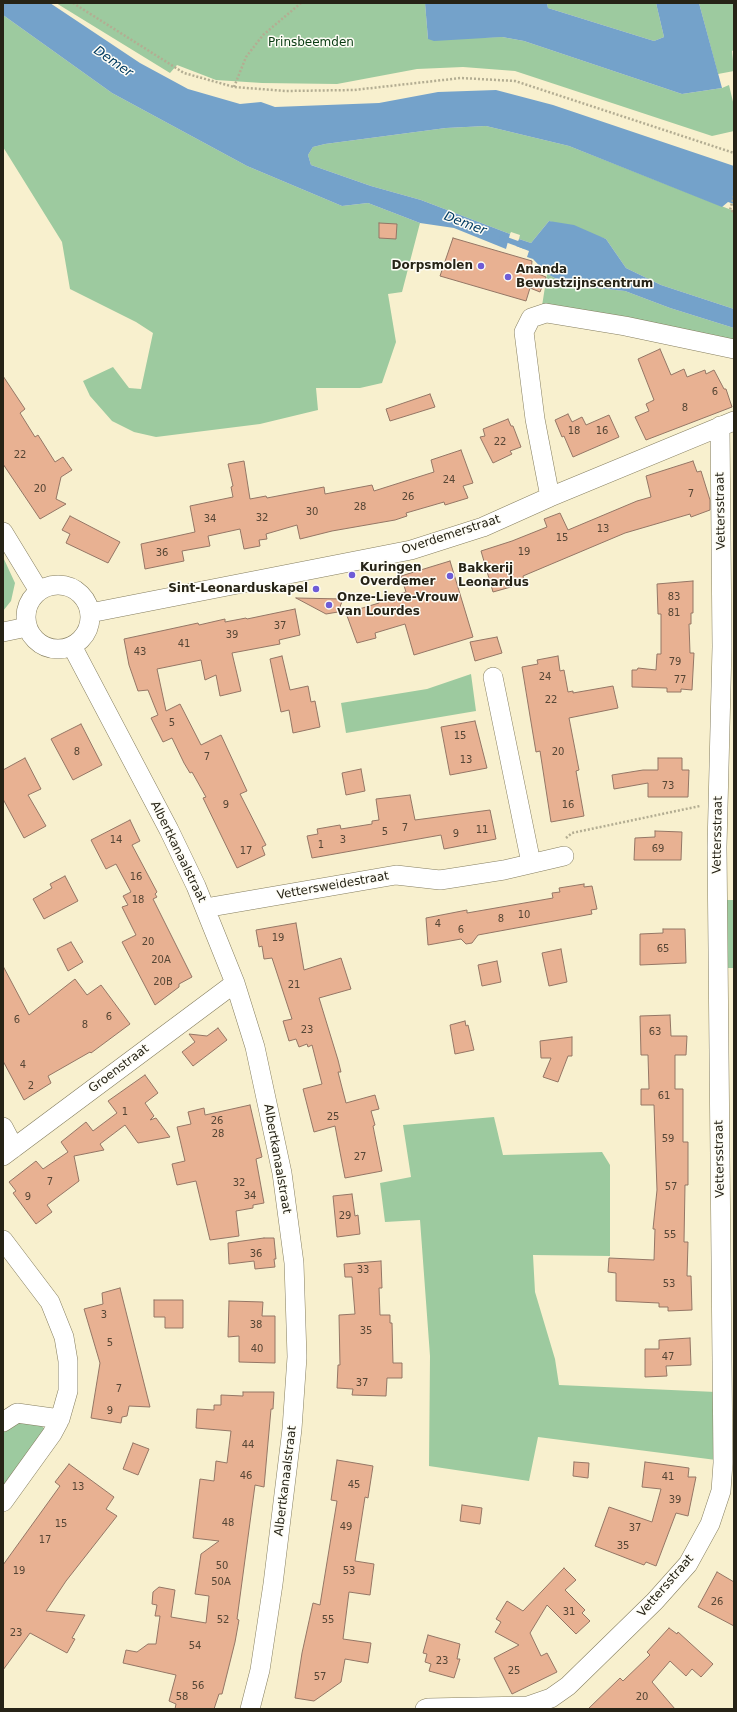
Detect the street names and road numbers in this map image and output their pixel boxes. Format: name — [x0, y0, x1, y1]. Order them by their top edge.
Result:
street label: Vettersstraat — [713, 472, 729, 550]
street label: Overdemerstraat — [400, 512, 502, 558]
street label: Vettersstraat — [710, 796, 726, 874]
street label: Albertkanaalstraat — [147, 799, 209, 905]
street label: Vettersweidestraat — [276, 869, 390, 903]
street label: Groenstraat — [86, 1042, 152, 1096]
street label: Albertkanaalstraat — [260, 1103, 294, 1215]
street label: Vettersstraat — [712, 1120, 728, 1198]
street label: Albertkanaalstraat — [272, 1425, 300, 1537]
street label: Vettersstraat — [635, 1552, 697, 1620]

